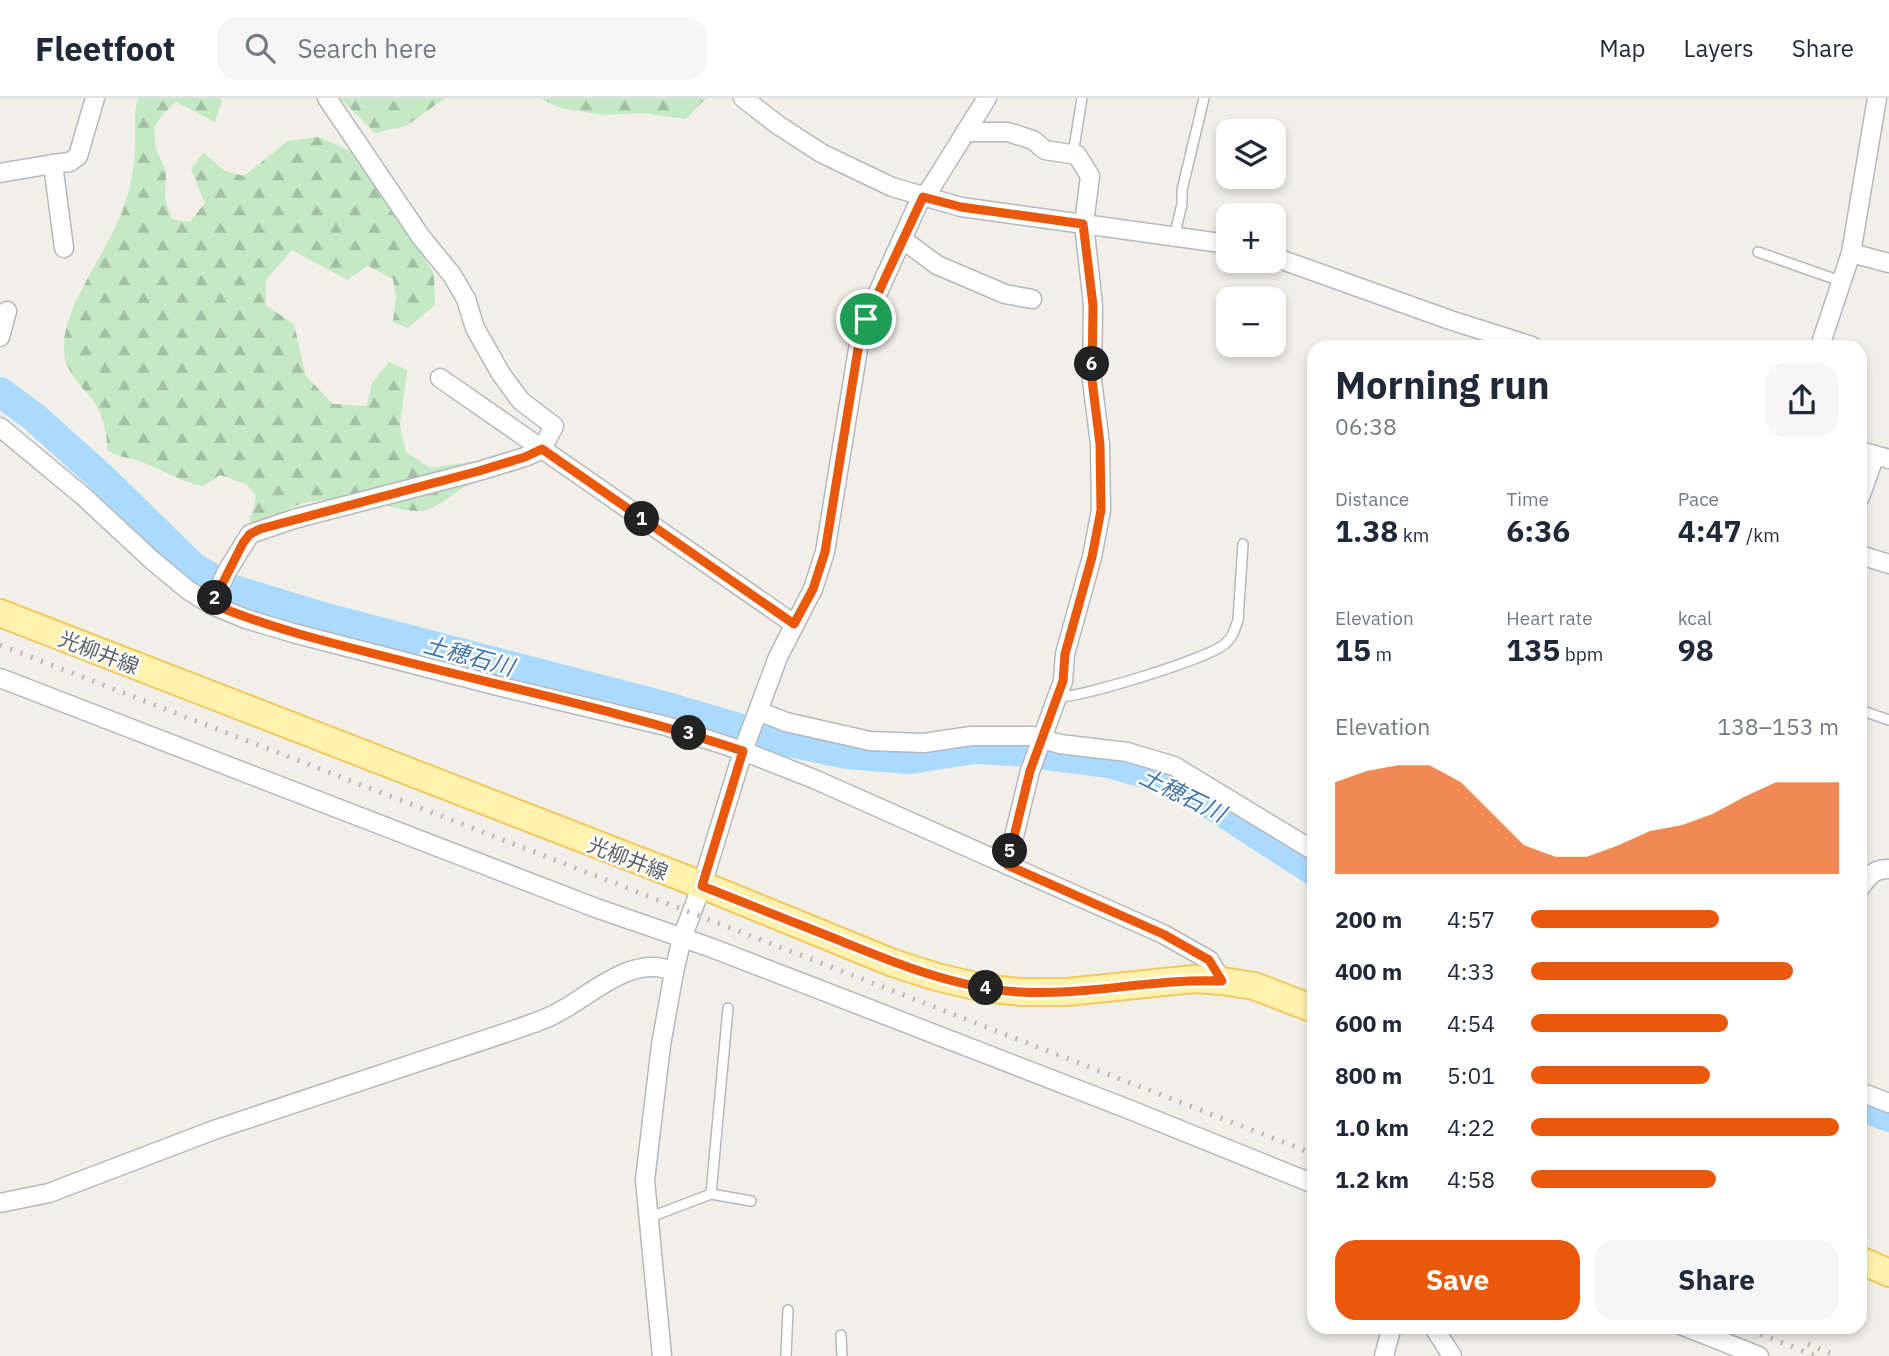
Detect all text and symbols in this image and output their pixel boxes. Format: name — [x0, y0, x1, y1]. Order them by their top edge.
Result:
search box — [217, 17, 707, 80]
text: Fleetfoot — [35, 27, 175, 70]
icon: search — [241, 29, 279, 67]
text: Search here — [297, 31, 437, 65]
text: Map — [1599, 32, 1646, 64]
text: Layers — [1684, 32, 1754, 64]
text: Share — [1792, 32, 1854, 64]
map controls — [1216, 119, 1286, 357]
button: layers — [1216, 119, 1286, 189]
button: + — [1216, 203, 1286, 273]
button: − — [1216, 287, 1286, 357]
pin — [836, 289, 896, 349]
icon: arrive — [847, 300, 885, 338]
pin: 6 — [1074, 346, 1110, 382]
text: 6 — [1086, 351, 1097, 375]
text: Morning run — [1335, 360, 1550, 409]
button: share — [1765, 363, 1839, 437]
text: 06:38 — [1335, 411, 1397, 441]
text: Distance — [1335, 487, 1409, 511]
text: Time — [1506, 487, 1549, 511]
text: Pace — [1678, 487, 1719, 511]
pin: 1 — [624, 502, 660, 536]
text: 1 — [636, 506, 647, 530]
text: 1.38 — [1335, 511, 1398, 550]
text: 6:36 — [1506, 511, 1570, 550]
text: 4:47 — [1678, 511, 1742, 550]
text: km — [1398, 523, 1429, 547]
text: /km — [1742, 523, 1780, 547]
pin: 2 — [198, 580, 232, 616]
text: 2 — [209, 585, 220, 609]
text: Elevation — [1335, 606, 1414, 630]
text: Heart rate — [1506, 606, 1593, 630]
text: kcal — [1678, 606, 1712, 630]
street label: 光柳井線 — [55, 624, 143, 680]
water label: 土穂石川 — [421, 629, 520, 682]
text: 15 — [1335, 630, 1371, 669]
text: 135 — [1506, 630, 1560, 669]
text: 98 — [1678, 630, 1714, 669]
text: m — [1371, 642, 1392, 666]
text: bpm — [1560, 642, 1603, 666]
text: Elevation — [1335, 711, 1430, 741]
text: 138–153 m — [1717, 711, 1839, 741]
pin: 3 — [672, 716, 706, 750]
text: 3 — [683, 720, 694, 744]
water label: 土穂石川 — [1135, 760, 1234, 829]
street label: 光柳井線 — [584, 830, 672, 886]
pin: 5 — [992, 834, 1028, 868]
text: 5 — [1004, 838, 1015, 862]
text: 200 m — [1335, 904, 1402, 934]
text: 4:57 — [1447, 904, 1495, 934]
text: 400 m — [1335, 956, 1402, 986]
text: 4:33 — [1447, 956, 1495, 986]
pin: 4 — [968, 970, 1004, 1006]
text: 4 — [980, 975, 991, 999]
text: 600 m — [1335, 1008, 1402, 1038]
text: 4:54 — [1447, 1008, 1495, 1038]
text: 800 m — [1335, 1060, 1402, 1090]
text: 5:01 — [1447, 1060, 1495, 1090]
text: 1.0 km — [1335, 1112, 1409, 1142]
text: 4:22 — [1447, 1112, 1495, 1142]
text: 1.2 km — [1335, 1164, 1409, 1194]
text: 4:58 — [1447, 1164, 1495, 1194]
button: Save — [1335, 1240, 1580, 1320]
button: Share — [1594, 1240, 1839, 1320]

